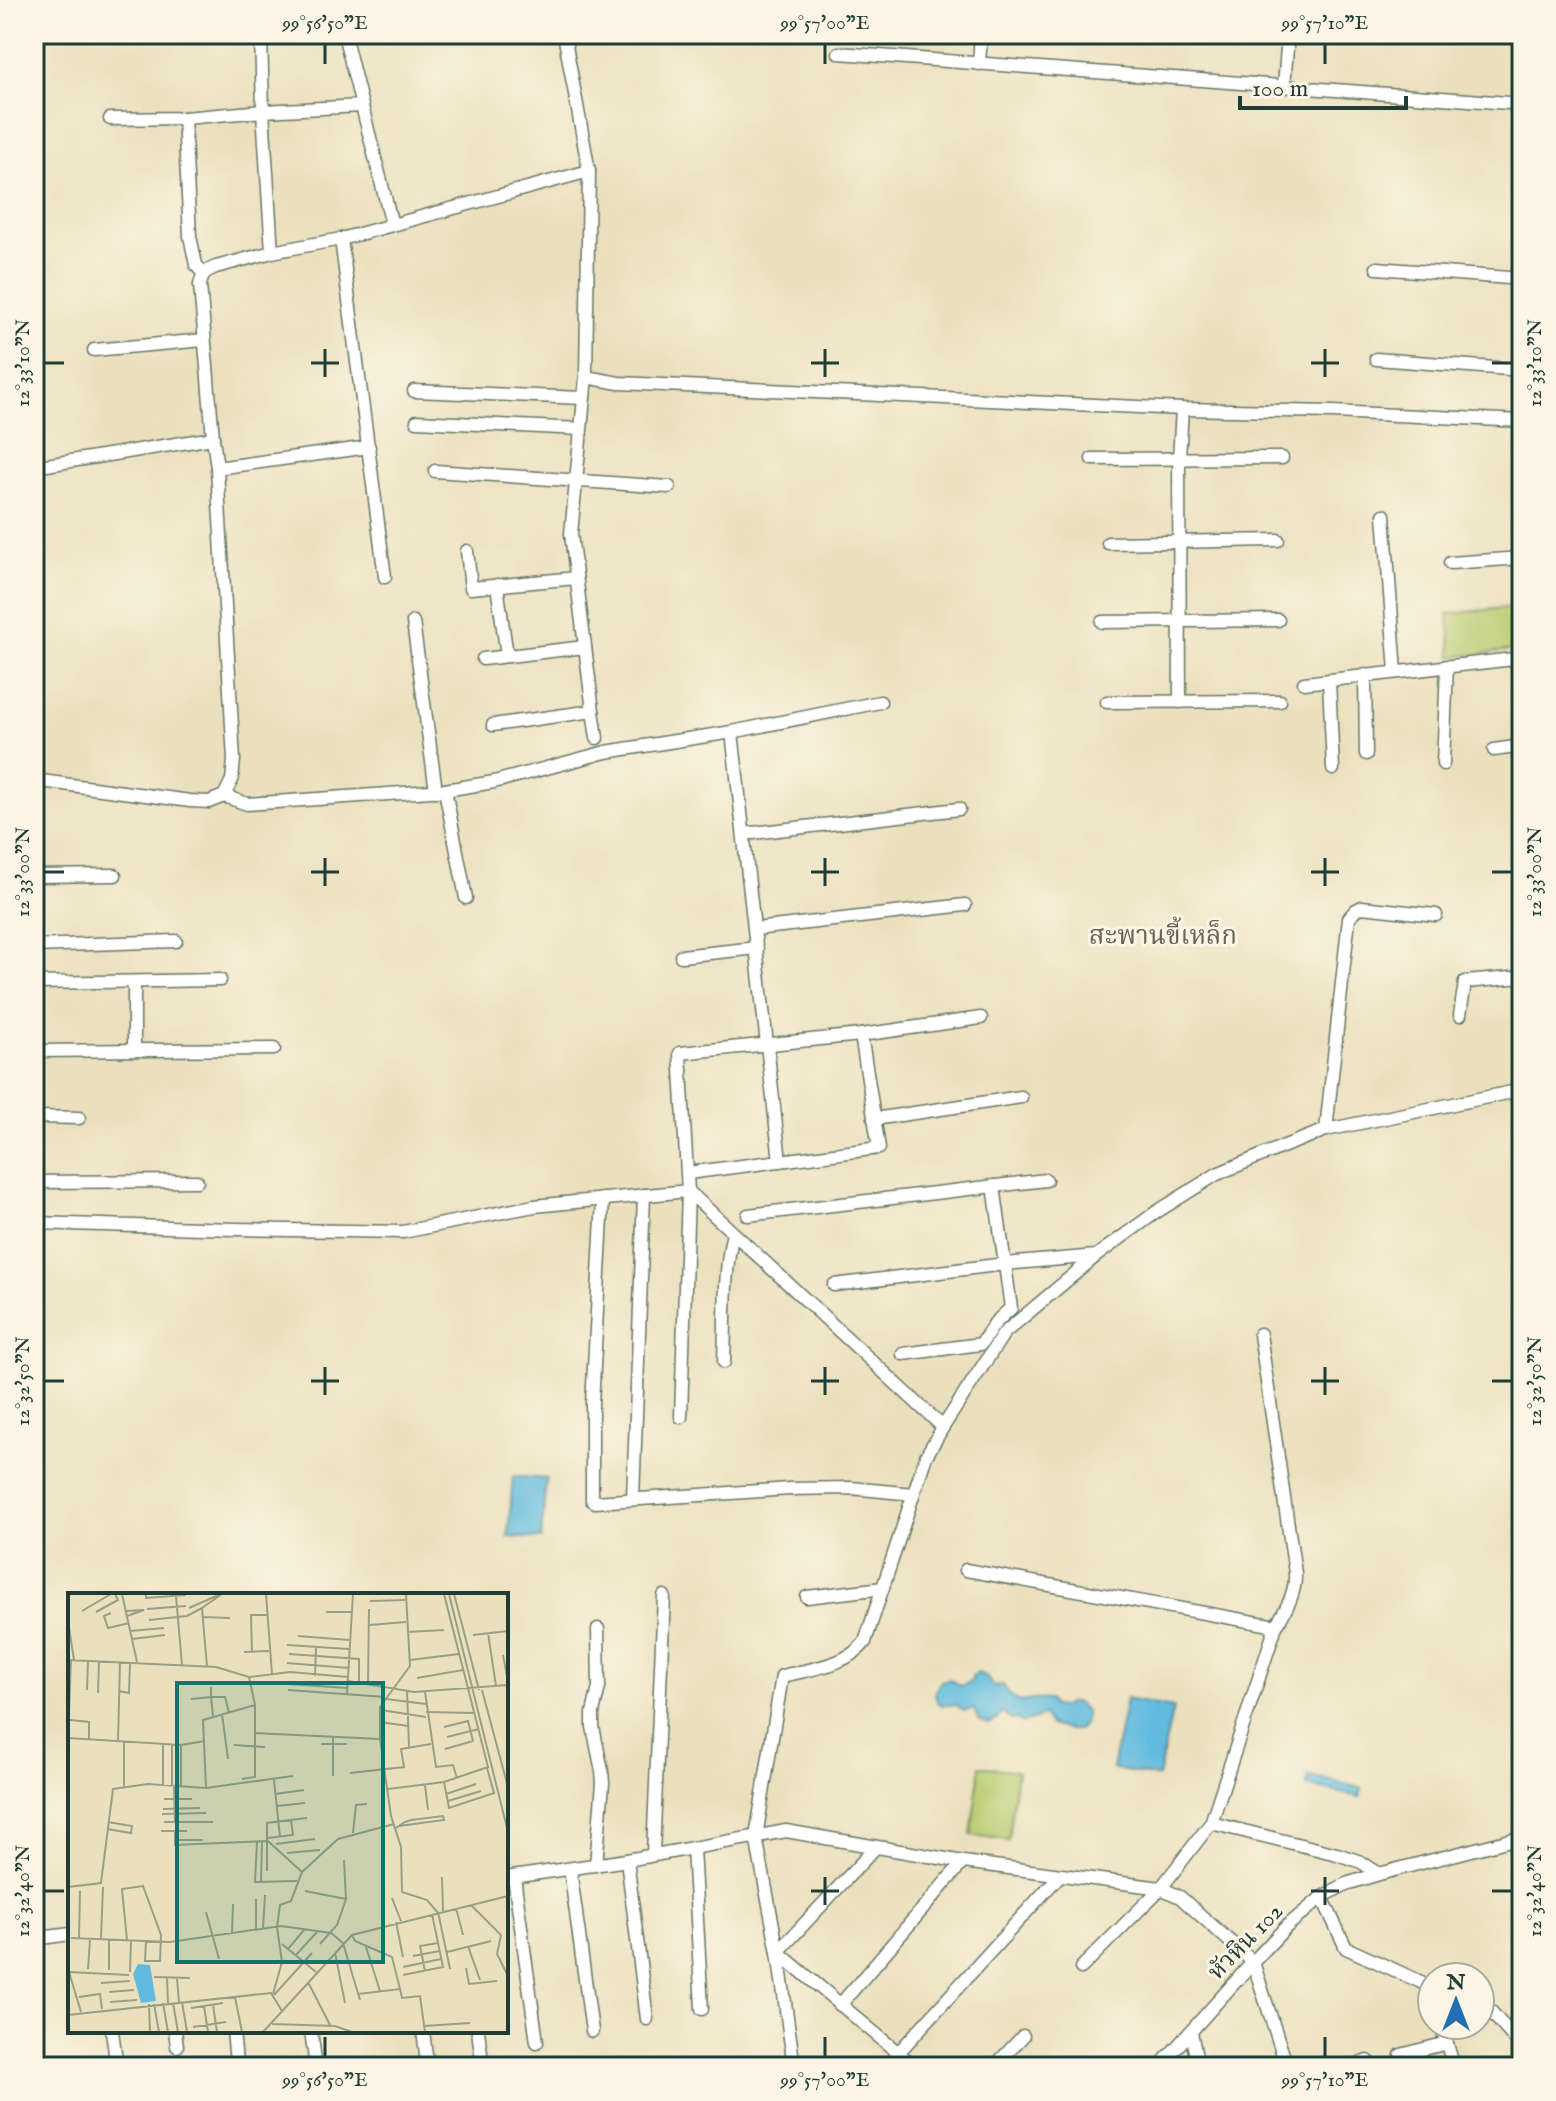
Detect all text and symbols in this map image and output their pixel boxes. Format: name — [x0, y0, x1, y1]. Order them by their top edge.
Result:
text: 99°56'50"E — [281, 11, 368, 36]
text: 99°57'00"E — [779, 11, 870, 36]
text: 99°57'10"E — [1281, 11, 1369, 36]
scale bar — [1240, 60, 1406, 110]
text: 100 m — [1252, 74, 1308, 105]
text: 12°33'10"N — [11, 319, 36, 407]
text: 12°33'10"N — [1523, 319, 1548, 407]
text: 12°33'00"N — [11, 827, 36, 917]
text: 12°33'00"N — [1523, 827, 1548, 917]
district label: สะพานขี้เหล็ก — [1089, 916, 1237, 953]
text: 12°32'50"N — [11, 1336, 36, 1426]
text: 12°32'50"N — [1523, 1336, 1548, 1426]
inset map — [68, 1593, 508, 2033]
text: 12°32'40"N — [11, 1845, 36, 1937]
text: 12°32'40"N — [1523, 1845, 1548, 1937]
street label: หัวหิน 102 — [1202, 1897, 1290, 1987]
north arrow — [1416, 1961, 1496, 2041]
text: N — [1445, 1969, 1466, 1997]
text: 99°56'50"E — [281, 2068, 368, 2093]
text: 99°57'00"E — [779, 2068, 870, 2093]
text: 99°57'10"E — [1281, 2068, 1369, 2093]

